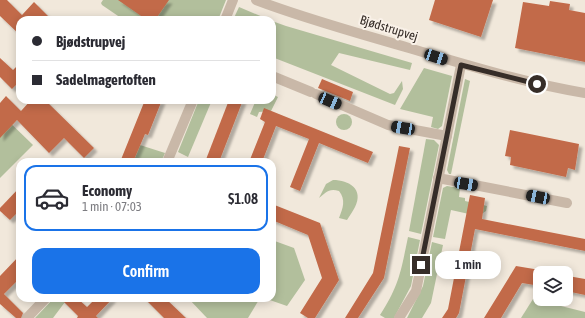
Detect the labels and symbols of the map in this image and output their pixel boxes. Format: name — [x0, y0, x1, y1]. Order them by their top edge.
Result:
street label: Bjødstrupvej — [358, 12, 420, 44]
car — [423, 48, 449, 66]
route start — [528, 75, 546, 93]
car — [317, 91, 343, 111]
car — [390, 120, 416, 136]
car — [453, 176, 479, 192]
car — [525, 189, 551, 205]
callout: 1 min — [435, 251, 501, 279]
route end — [412, 256, 430, 274]

